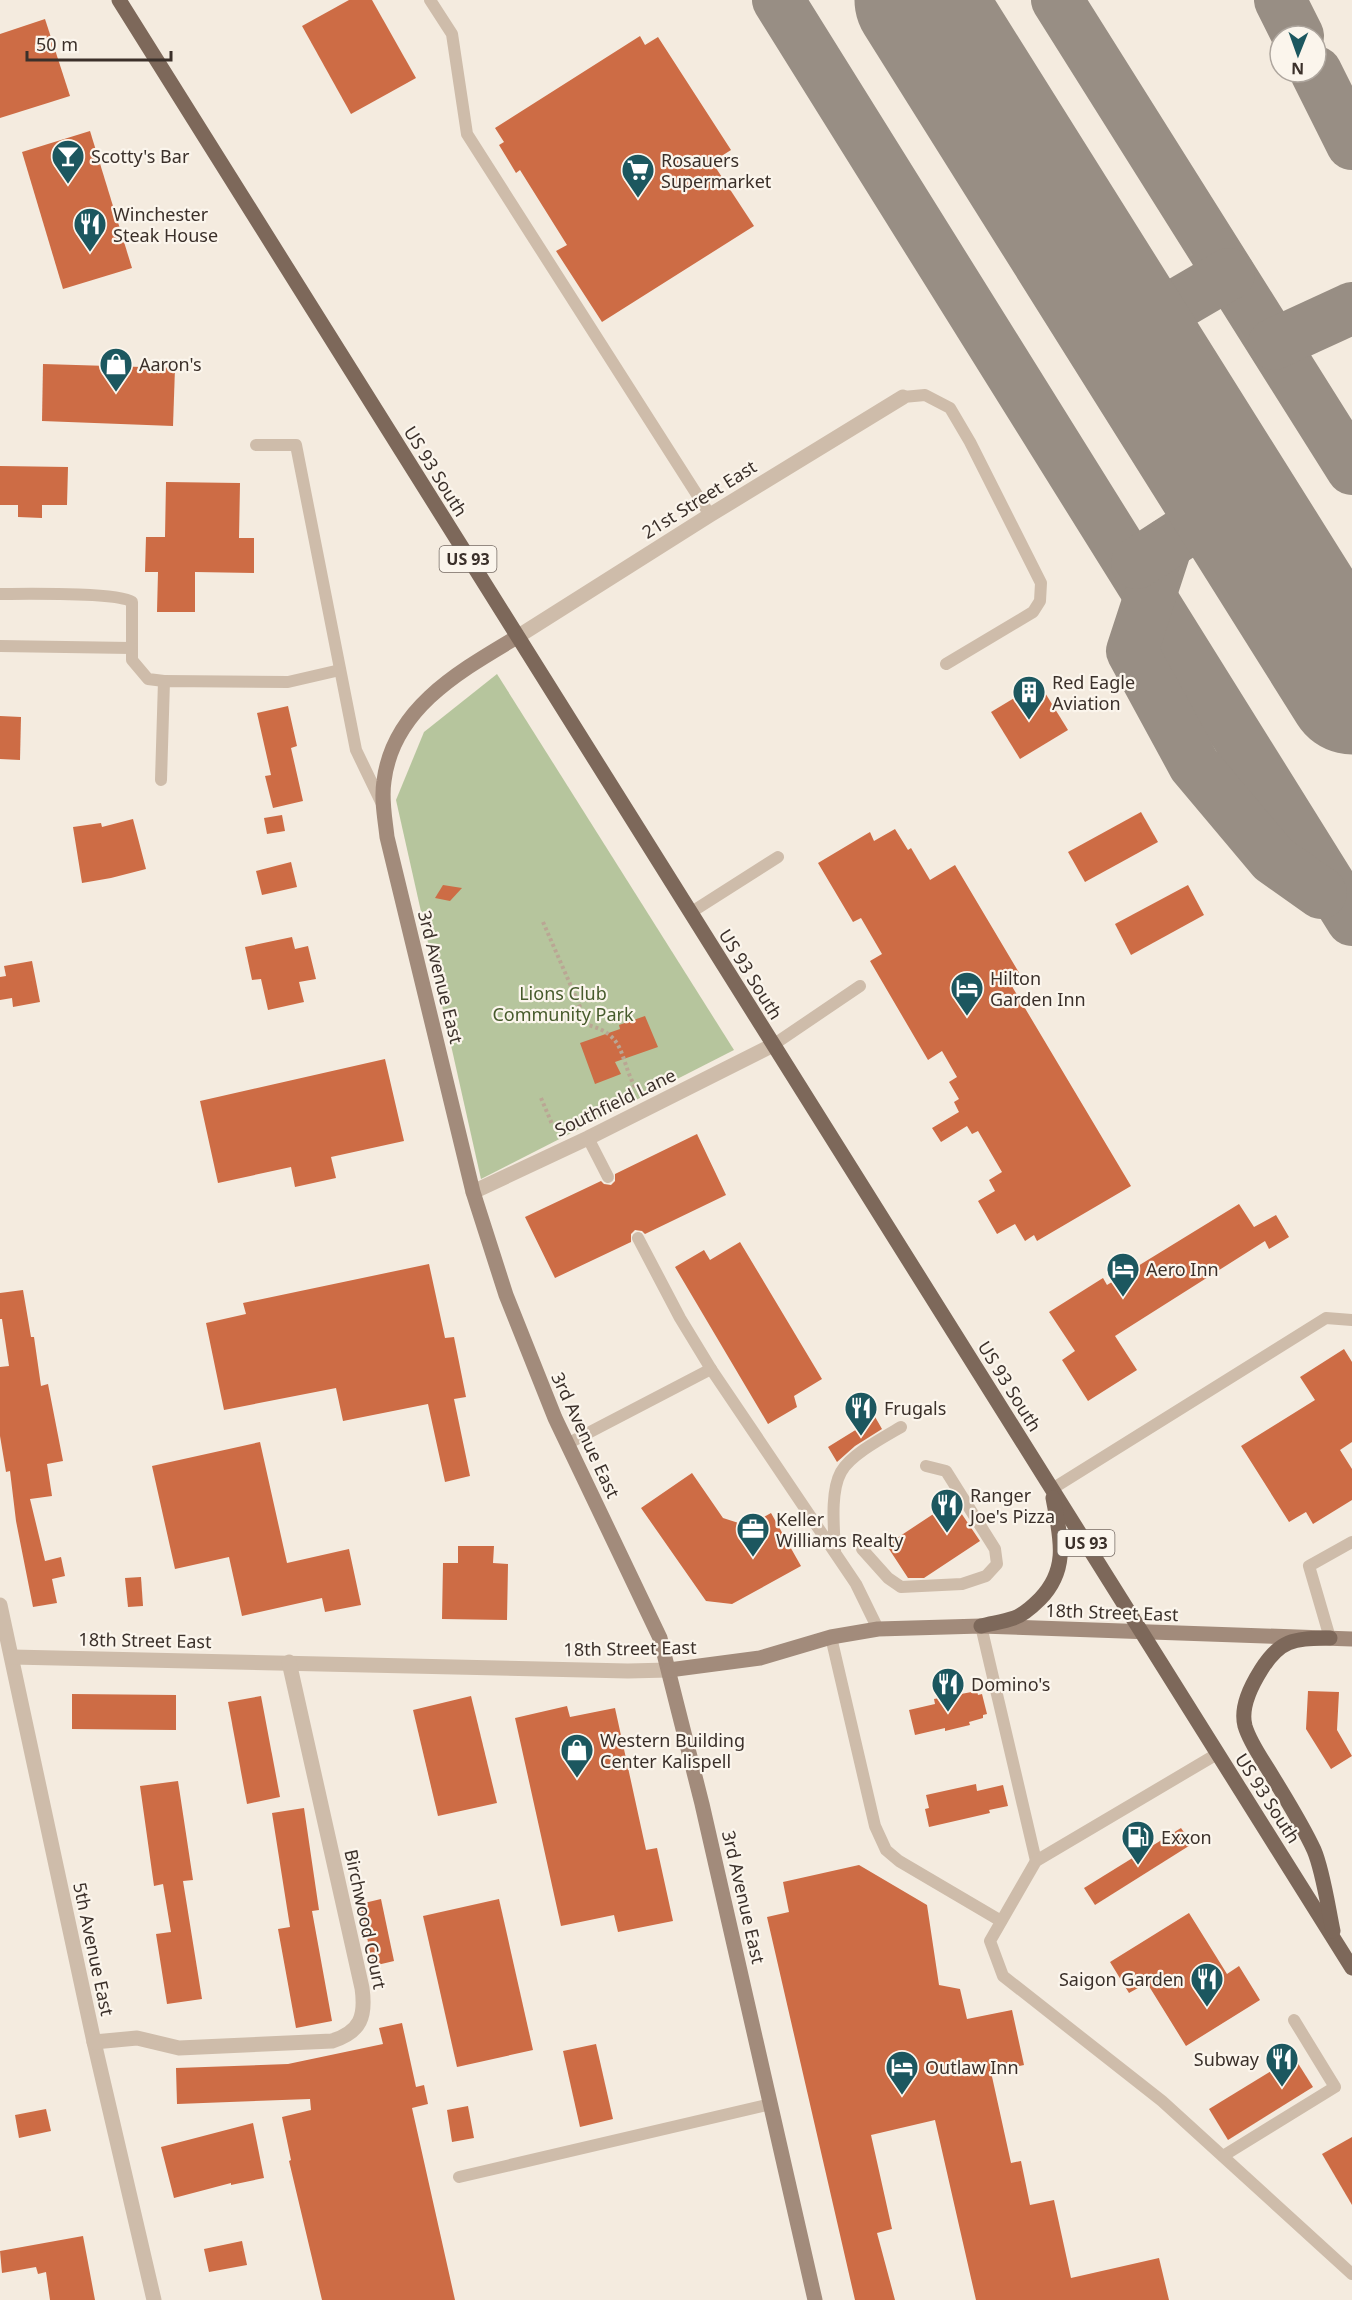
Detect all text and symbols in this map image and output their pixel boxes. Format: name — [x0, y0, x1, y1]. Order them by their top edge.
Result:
scale bar — [27, 24, 171, 62]
north arrow — [1268, 24, 1328, 84]
text: 50 m — [36, 32, 78, 56]
text: N — [1291, 58, 1304, 80]
bar icon: Scotty's Bar — [50, 138, 86, 185]
place label: Scotty's Bar — [91, 144, 190, 168]
place label: Rosauers Supermarket — [661, 148, 772, 193]
supermarket icon: Rosauers Supermarket — [620, 152, 656, 199]
place label: Winchester Steak House — [113, 202, 218, 247]
restaurant icon: Winchester Steak House — [72, 206, 108, 253]
shop icon: Aaron's — [98, 346, 134, 393]
place label: Aaron's — [139, 352, 202, 376]
street label: US 93 South — [399, 421, 473, 521]
street label: 21st Street East — [637, 454, 761, 544]
road number: US 93 — [440, 546, 496, 572]
place label: Red Eagle Aviation — [1052, 670, 1135, 715]
building icon: Red Eagle Aviation — [1011, 674, 1047, 721]
street label: 3rd Avenue East — [413, 908, 469, 1046]
street label: US 93 South — [714, 924, 788, 1024]
place label: Hilton Garden Inn — [990, 966, 1086, 1011]
hotel icon: Hilton Garden Inn — [949, 970, 985, 1017]
park label: Lions Club Community Park — [492, 981, 634, 1026]
street label: Southfield Lane — [551, 1062, 679, 1142]
hotel icon: Aero Inn — [1105, 1251, 1141, 1298]
place label: Aero Inn — [1146, 1257, 1219, 1281]
street label: US 93 South — [973, 1336, 1047, 1436]
street label: 3rd Avenue East — [546, 1368, 626, 1502]
restaurant icon: Frugals — [843, 1390, 879, 1437]
place label: Frugals — [884, 1396, 946, 1420]
place label: Ranger Joe's Pizza — [968, 1483, 1055, 1528]
restaurant icon: Ranger Joe's Pizza — [929, 1487, 965, 1534]
place label: Keller Williams Realty — [776, 1507, 904, 1552]
office icon: Keller Williams Realty — [735, 1511, 771, 1558]
road number: US 93 — [1058, 1530, 1114, 1556]
street label: 18th Street East — [1045, 1598, 1179, 1626]
street label: 18th Street East — [78, 1627, 212, 1653]
street label: 18th Street East — [563, 1635, 697, 1661]
restaurant icon: Domino's — [930, 1666, 966, 1713]
place label: Domino's — [971, 1672, 1050, 1696]
place label: Western Building Center Kalispell — [600, 1728, 745, 1773]
shop icon: Western Building Center Kalispell — [559, 1732, 595, 1779]
street label: US 93 South — [1230, 1748, 1306, 1848]
fuel station icon: Exxon — [1120, 1819, 1156, 1866]
place label: Exxon — [1161, 1825, 1212, 1849]
street label: 3rd Avenue East — [717, 1828, 771, 1967]
street label: Birchwood Court — [339, 1847, 393, 1992]
street label: 5th Avenue East — [68, 1880, 120, 2018]
restaurant icon: Saigon Garden — [1189, 1961, 1225, 2008]
place label: Saigon Garden — [1059, 1967, 1184, 1991]
restaurant icon: Subway — [1264, 2041, 1300, 2088]
place label: Subway — [1194, 2047, 1260, 2071]
hotel icon: Outlaw Inn — [884, 2049, 920, 2096]
place label: Outlaw Inn — [925, 2055, 1019, 2079]

